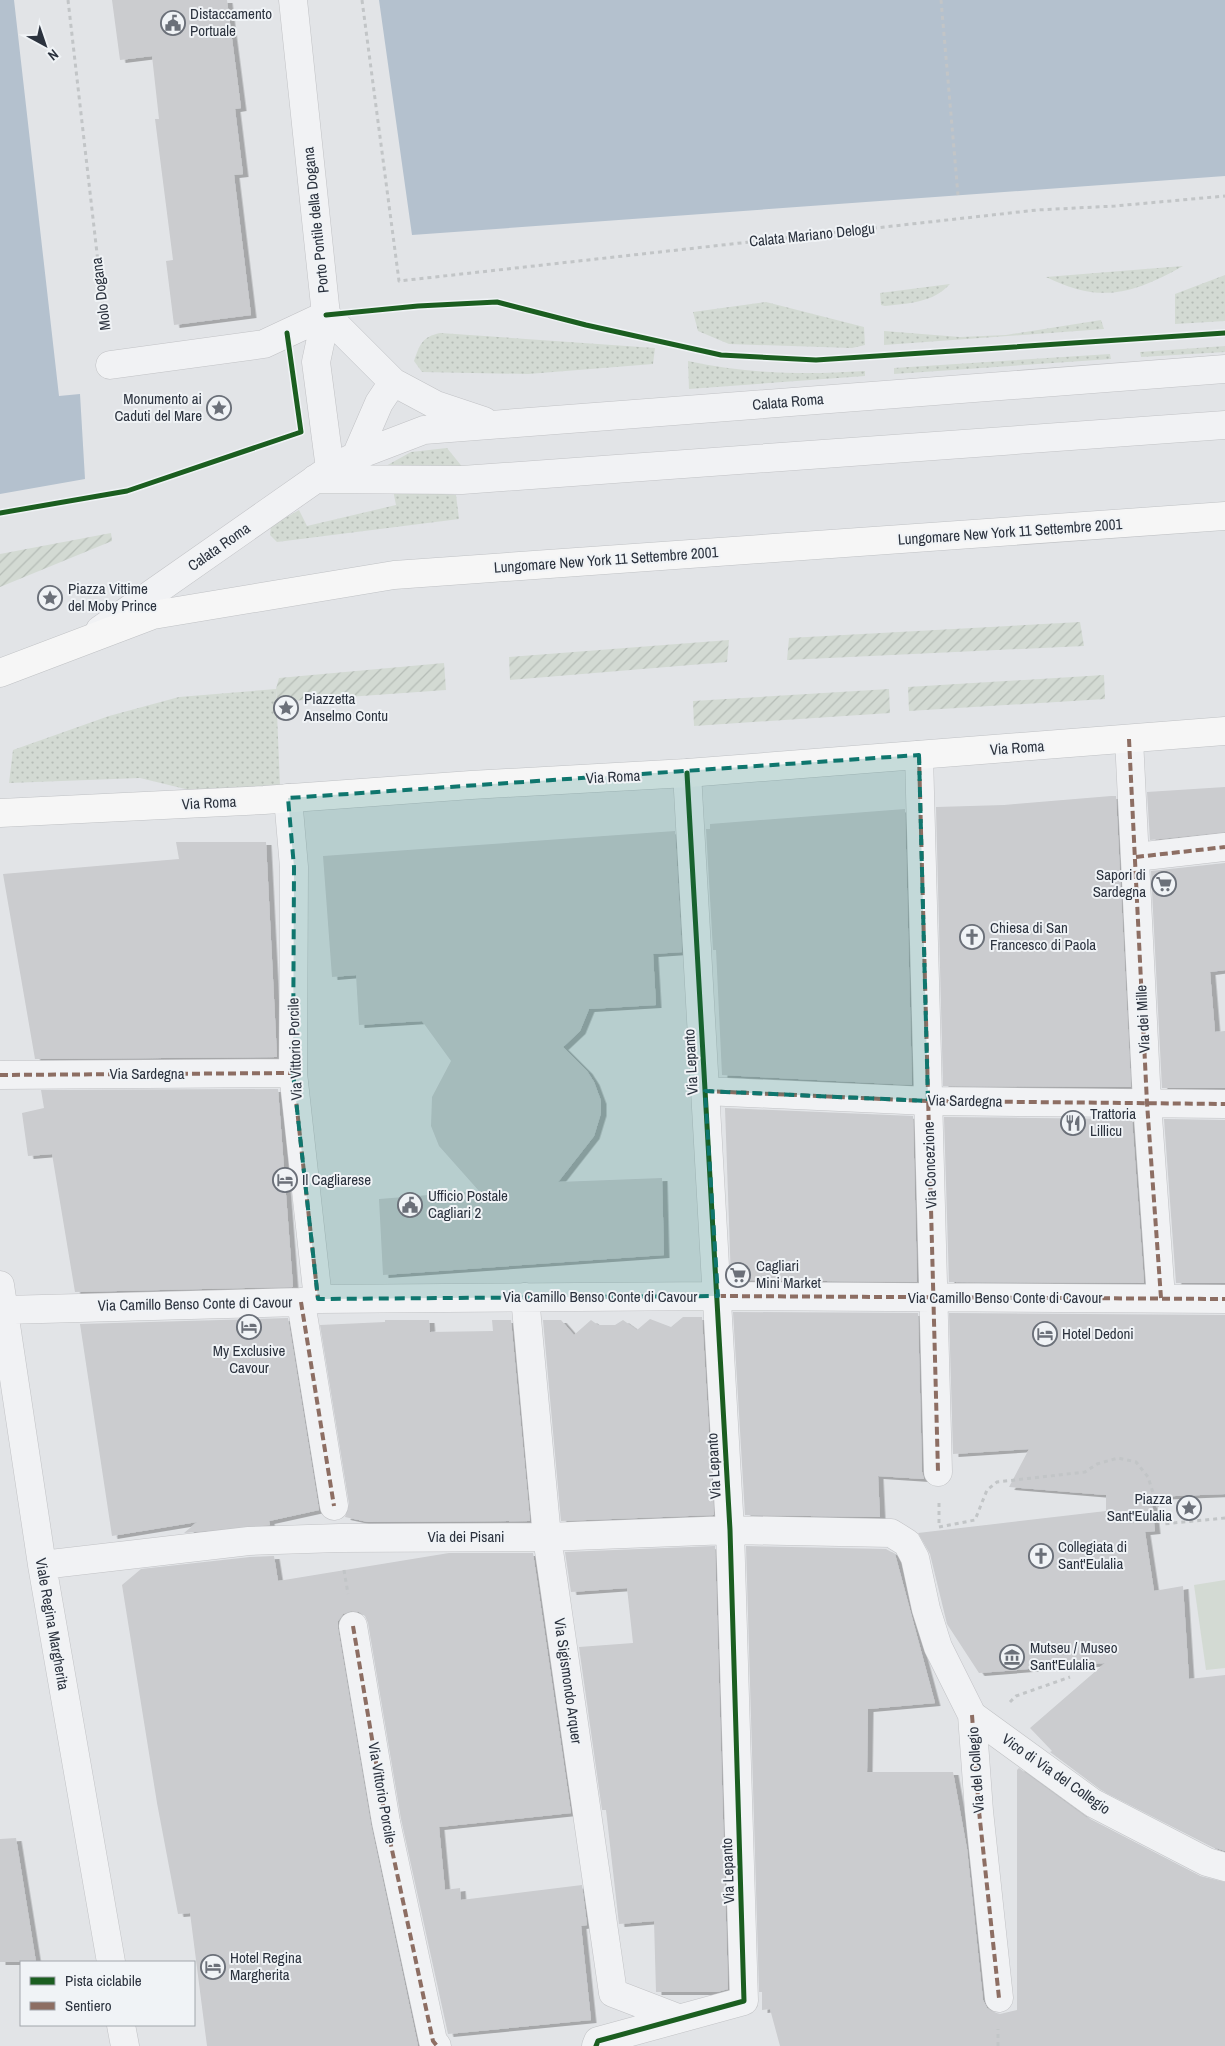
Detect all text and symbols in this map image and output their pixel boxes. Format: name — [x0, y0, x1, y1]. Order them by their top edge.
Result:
place label: Distaccamento Portuale — [190, 3, 272, 41]
public building icon: Distaccamento Portuale — [160, 10, 186, 36]
north arrow — [20, 20, 70, 70]
text: N — [44, 45, 62, 65]
street label: Porto Pontile della Dogana — [297, 146, 334, 294]
street label: Calata Mariano Delogu — [748, 217, 876, 252]
street label: Molo Dogana — [86, 256, 115, 332]
place label: Monumento ai Caduti del Mare — [114, 388, 202, 426]
street label: Calata Roma — [751, 388, 825, 415]
place icon: Monumento ai Caduti del Mare — [206, 395, 232, 421]
street label: Lungomare New York 11 Settembre 2001 — [897, 513, 1123, 550]
street label: Calata Roma — [183, 517, 254, 576]
street label: Lungomare New York 11 Settembre 2001 — [493, 541, 719, 578]
place label: Piazza Vittime del Moby Prince — [68, 578, 157, 616]
place icon: Piazza Vittime del Moby Prince — [37, 585, 63, 611]
place label: Piazzetta Anselmo Contu — [303, 688, 388, 726]
place icon: Piazzetta Anselmo Contu — [273, 695, 299, 721]
street label: Via Roma — [989, 735, 1045, 760]
street label: Via Roma — [585, 765, 641, 788]
street label: Via Roma — [181, 791, 237, 814]
place label: Sapori di Sardegna — [1093, 864, 1146, 902]
supermarket icon: Sapori di Sardegna — [1151, 871, 1177, 897]
place label: Chiesa di San Francesco di Paola — [990, 917, 1096, 955]
church icon: Chiesa di San Francesco di Paola — [959, 924, 985, 950]
street label: Via dei Mille — [1130, 984, 1155, 1054]
street label: Via Vittorio Porcile — [282, 997, 307, 1101]
street label: Via Lepanto — [678, 1028, 703, 1096]
street label: Via Sardegna — [109, 1063, 185, 1084]
street label: Via Sardegna — [927, 1089, 1003, 1112]
place label: Trattoria Lillicu — [1090, 1103, 1136, 1141]
restaurant icon: Trattoria Lillicu — [1060, 1110, 1086, 1136]
street label: Via Concezione — [917, 1121, 942, 1209]
hotel icon: Il Cagliarese — [272, 1167, 298, 1193]
place label: Il Cagliarese — [302, 1169, 371, 1190]
place label: Ufficio Postale Cagliari 2 — [428, 1185, 508, 1223]
public building icon: Ufficio Postale Cagliari 2 — [397, 1192, 423, 1218]
place label: Cagliari Mini Market — [756, 1255, 822, 1293]
supermarket icon: Cagliari Mini Market — [725, 1262, 751, 1288]
street label: Via Camillo Benso Conte di Cavour — [503, 1286, 697, 1307]
street label: Via Camillo Benso Conte di Cavour — [908, 1287, 1102, 1308]
street label: Via Camillo Benso Conte di Cavour — [97, 1291, 292, 1316]
hotel icon: My Exclusive Cavour — [236, 1314, 262, 1340]
hotel icon: Hotel Dedoni — [1032, 1321, 1058, 1347]
place label: Hotel Dedoni — [1062, 1323, 1134, 1344]
place label: My Exclusive Cavour — [213, 1340, 285, 1378]
street label: Via Lepanto — [701, 1432, 726, 1500]
place label: Piazza Sant'Eulalia — [1107, 1488, 1172, 1526]
place icon: Piazza Sant'Eulalia — [1176, 1495, 1202, 1521]
street label: Via dei Pisani — [427, 1526, 505, 1547]
place label: Collegiata di Sant'Eulalia — [1058, 1536, 1127, 1574]
church icon: Collegiata di Sant'Eulalia — [1028, 1543, 1054, 1569]
street label: Viale Regina Margherita — [31, 1556, 74, 1692]
street label: Via Sigismondo Arquer — [549, 1617, 588, 1745]
place label: Mutseu / Museo Sant'Eulalia — [1030, 1637, 1118, 1675]
museum icon: Mutseu / Museo Sant'Eulalia — [999, 1644, 1025, 1670]
street label: Via del Collegio — [962, 1726, 989, 1814]
street label: Vico di Via del Collegio — [998, 1728, 1115, 1819]
street label: Via Vittorio Porcile — [363, 1740, 402, 1846]
street label: Via Lepanto — [716, 1837, 739, 1904]
place label: Hotel Regina Margherita — [230, 1947, 302, 1985]
hotel icon: Hotel Regina Margherita — [200, 1954, 226, 1980]
legend — [20, 1961, 195, 2026]
text: Pista ciclabile — [65, 1970, 142, 1991]
text: Sentiero — [65, 1995, 112, 2016]

